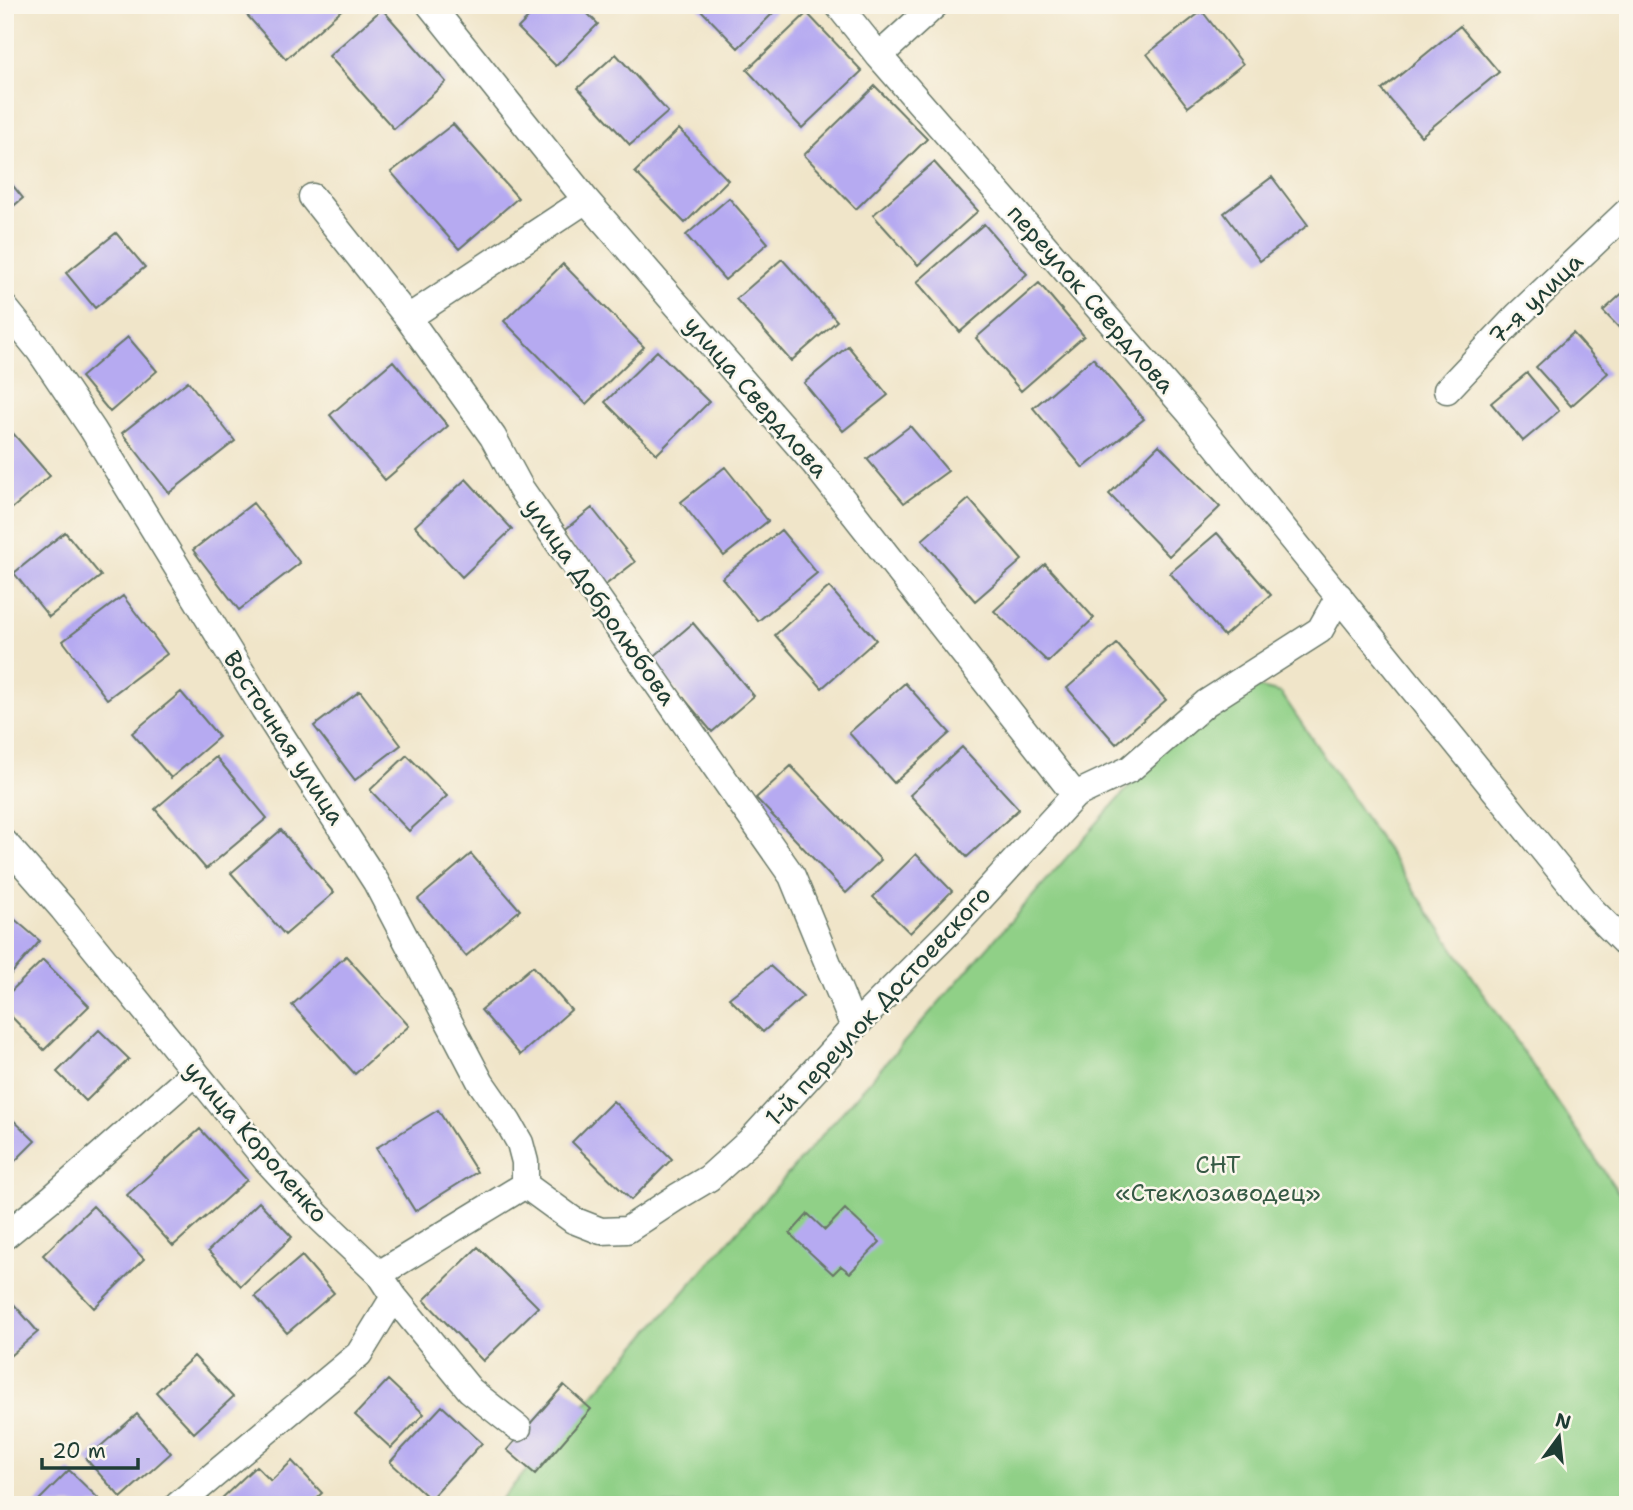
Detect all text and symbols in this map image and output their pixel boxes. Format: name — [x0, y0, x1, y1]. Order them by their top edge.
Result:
street label: переулок Свердлова — [1000, 198, 1182, 400]
street label: 7-я улица — [1482, 246, 1590, 352]
street label: улица Свердлова — [677, 309, 835, 485]
street label: улица Добролюбова — [516, 492, 684, 712]
street label: Восточная улица — [216, 645, 352, 831]
street label: 1-й переулок Достоевского — [758, 879, 998, 1133]
street label: улица Короленко — [177, 1054, 335, 1230]
park label: СНТ «Стеклозаводец» — [1115, 1149, 1321, 1209]
north arrow — [1524, 1402, 1594, 1472]
text: N — [1553, 1407, 1574, 1435]
scale bar — [42, 1426, 138, 1470]
text: 20 m — [52, 1437, 106, 1465]

